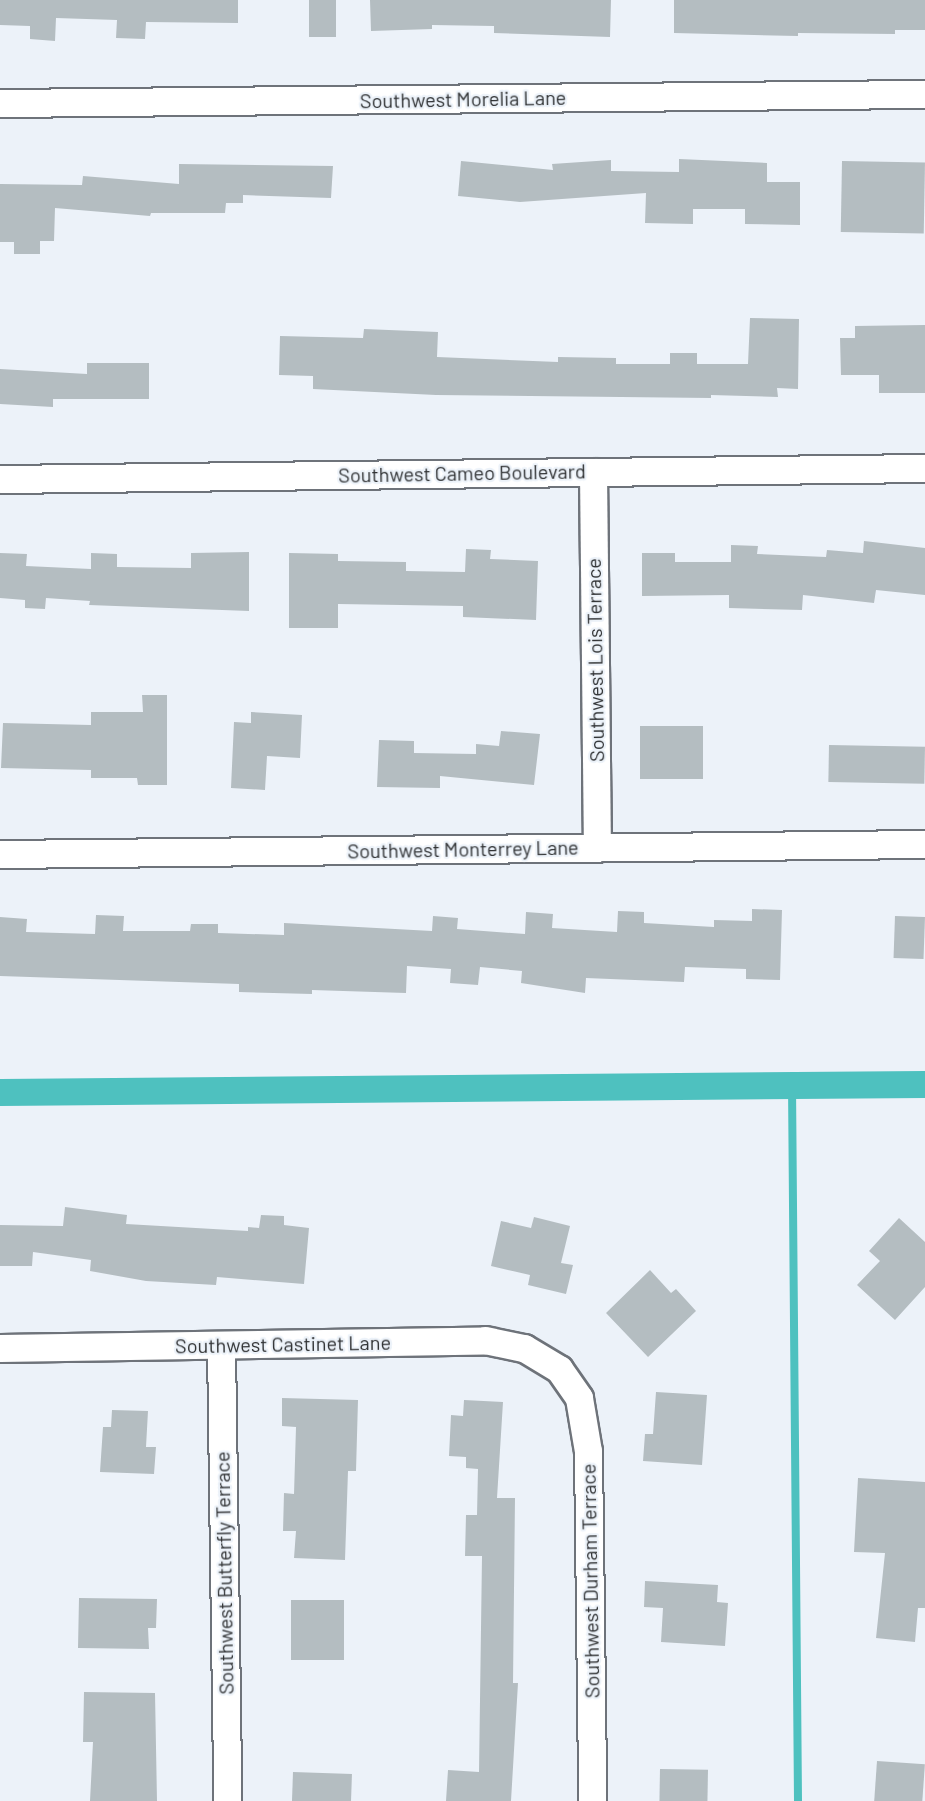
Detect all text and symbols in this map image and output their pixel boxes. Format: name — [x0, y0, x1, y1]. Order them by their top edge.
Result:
street label: Southwest Morelia Lane — [360, 85, 566, 113]
street label: Southwest Cameo Boulevard — [338, 459, 586, 487]
street label: Southwest Lois Terrace — [581, 558, 609, 762]
street label: Southwest Monterrey Lane — [347, 835, 579, 863]
street label: Southwest Castinet Lane — [175, 1330, 391, 1358]
street label: Southwest Butterfly Terrace — [210, 1451, 238, 1695]
street label: Southwest Durham Terrace — [576, 1463, 604, 1699]

